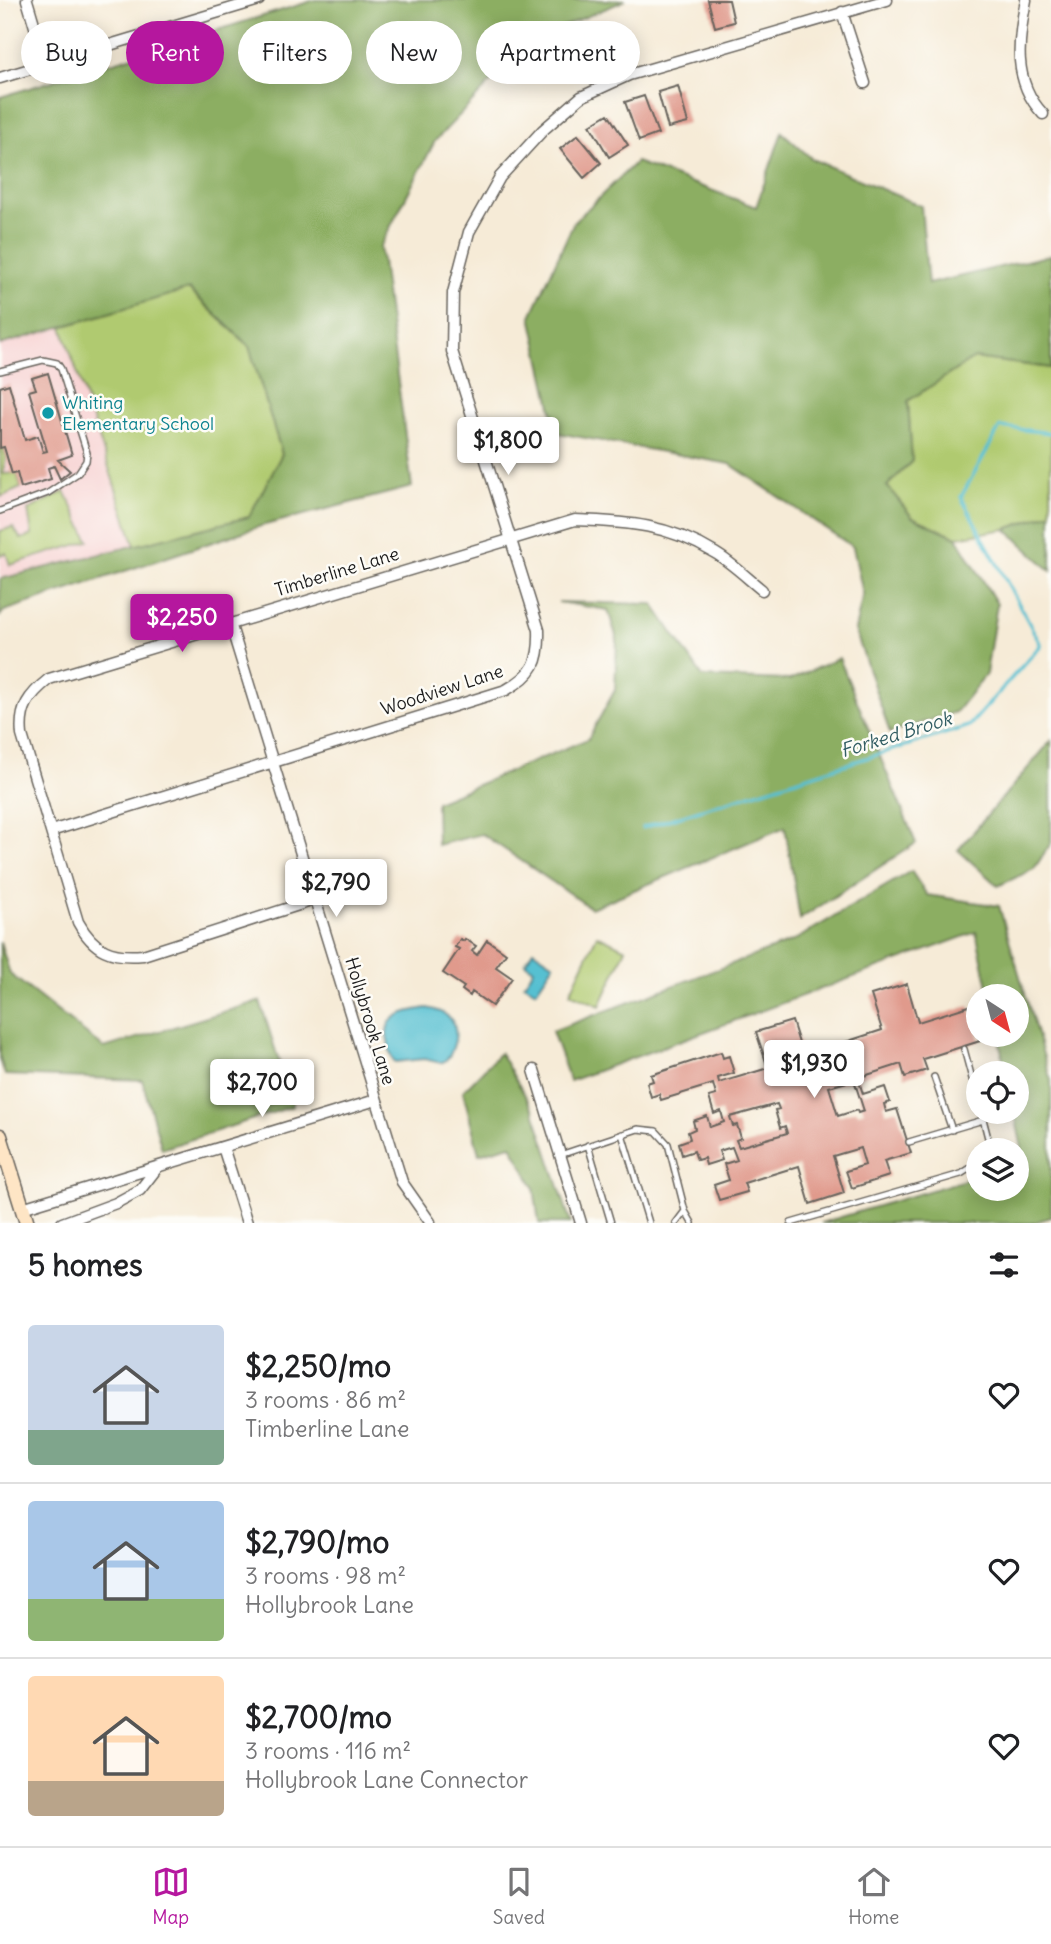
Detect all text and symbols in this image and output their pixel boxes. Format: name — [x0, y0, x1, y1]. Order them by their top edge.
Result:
chip: Buy — [21, 21, 112, 84]
chip: Rent — [126, 21, 224, 84]
chip: Filters — [238, 21, 352, 84]
chip: New — [366, 21, 462, 84]
chip: Apartment — [476, 21, 640, 84]
place label: Whiting Elementary School — [62, 391, 214, 435]
marker: Whiting Elementary School — [40, 405, 56, 421]
pin: $1,800 — [451, 418, 565, 477]
text: $1,800 — [473, 425, 543, 454]
street label: Timberline Lane — [272, 542, 402, 601]
pin: $2,250 — [125, 594, 239, 654]
text: $2,250 — [146, 602, 218, 631]
street label: Woodview Lane — [378, 659, 506, 720]
water label: Forked Brook — [838, 705, 956, 762]
pin: $2,790 — [279, 860, 393, 919]
text: $2,790 — [301, 867, 371, 896]
street label: Hollybrook Lane — [340, 954, 401, 1087]
north arrow — [966, 984, 1029, 1046]
map controls — [966, 984, 1029, 1201]
pin: $1,930 — [757, 1040, 871, 1100]
text: $1,930 — [780, 1048, 848, 1077]
pin: $2,700 — [205, 1060, 319, 1119]
button: locate — [966, 1061, 1029, 1124]
text: $2,700 — [226, 1067, 298, 1096]
button: layers — [966, 1138, 1029, 1201]
text: 5 homes — [28, 1246, 143, 1284]
icon: filters — [985, 1246, 1023, 1284]
text: $2,250/mo — [245, 1347, 391, 1385]
icon: home — [84, 1353, 168, 1437]
icon: heart — [985, 1376, 1023, 1414]
text: 3 rooms · 86 m² — [245, 1385, 406, 1414]
text: Timberline Lane — [245, 1414, 410, 1443]
text: $2,790/mo — [245, 1523, 389, 1561]
icon: home — [84, 1529, 168, 1613]
icon: heart — [985, 1552, 1023, 1590]
text: 3 rooms · 98 m² — [245, 1561, 406, 1590]
text: Hollybrook Lane — [245, 1590, 414, 1619]
text: $2,700/mo — [245, 1698, 392, 1736]
icon: home — [84, 1704, 168, 1788]
icon: heart — [985, 1727, 1023, 1765]
text: 3 rooms · 116 m² — [245, 1736, 411, 1765]
text: Hollybrook Lane Connector — [245, 1765, 528, 1794]
tab: Map — [152, 1863, 190, 1929]
tab: Saved — [493, 1863, 545, 1929]
tab: Home — [848, 1863, 899, 1929]

